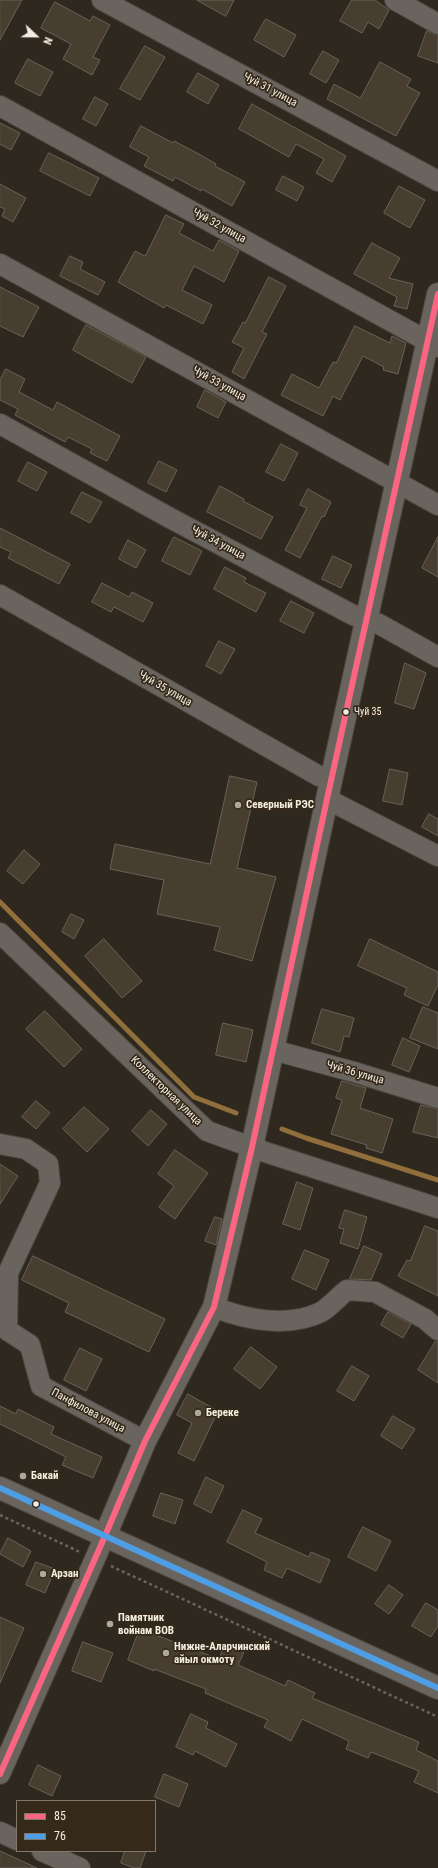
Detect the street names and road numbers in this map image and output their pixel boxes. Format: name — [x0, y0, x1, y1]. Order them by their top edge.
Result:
street label: Чуй 31 улица — [241, 70, 299, 110]
street label: Чуй 32 улица — [190, 206, 248, 246]
street label: Чуй 33 улица — [190, 364, 248, 404]
street label: Чуй 34 улица — [189, 523, 247, 563]
street label: Чуй 35 улица — [136, 668, 194, 710]
street label: Коллекторная улица — [128, 1054, 204, 1128]
street label: Чуй 36 улица — [325, 1058, 385, 1088]
street label: Панфилова улица — [49, 1386, 127, 1436]

